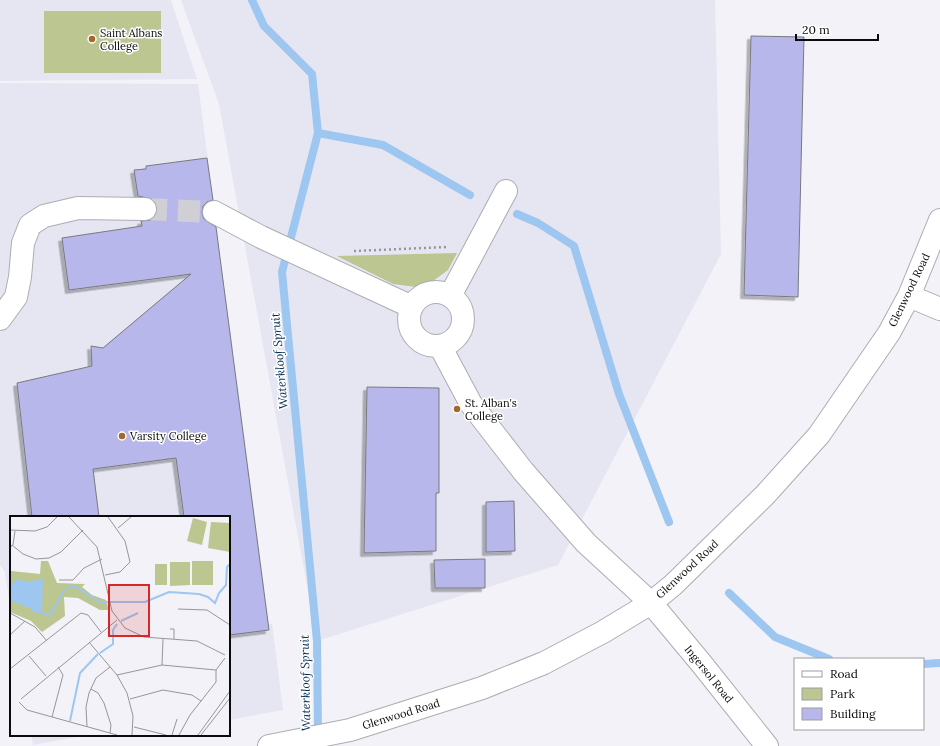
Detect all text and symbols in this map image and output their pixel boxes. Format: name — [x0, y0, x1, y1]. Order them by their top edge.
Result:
scale bar — [796, 16, 878, 42]
text: 20 m — [802, 22, 830, 37]
place label: Saint Albans College — [100, 26, 162, 53]
marker: Saint Albans College — [87, 34, 97, 44]
street label: Glenwood Road — [885, 250, 933, 329]
water label: Waterkloof Spruit — [267, 312, 291, 410]
place label: St. Alban's College — [465, 396, 517, 423]
marker: St. Alban's College — [452, 404, 462, 414]
place label: Varsity College — [129, 429, 207, 443]
marker: Varsity College — [117, 431, 127, 441]
inset map — [10, 516, 230, 736]
street label: Glenwood Road — [653, 536, 721, 602]
water label: Waterkloof Spruit — [297, 634, 313, 732]
street label: Ingersol Road — [682, 642, 737, 706]
legend — [794, 658, 924, 730]
text: Road — [830, 666, 858, 681]
text: Park — [830, 686, 856, 701]
street label: Glenwood Road — [361, 695, 442, 732]
text: Building — [830, 706, 876, 721]

